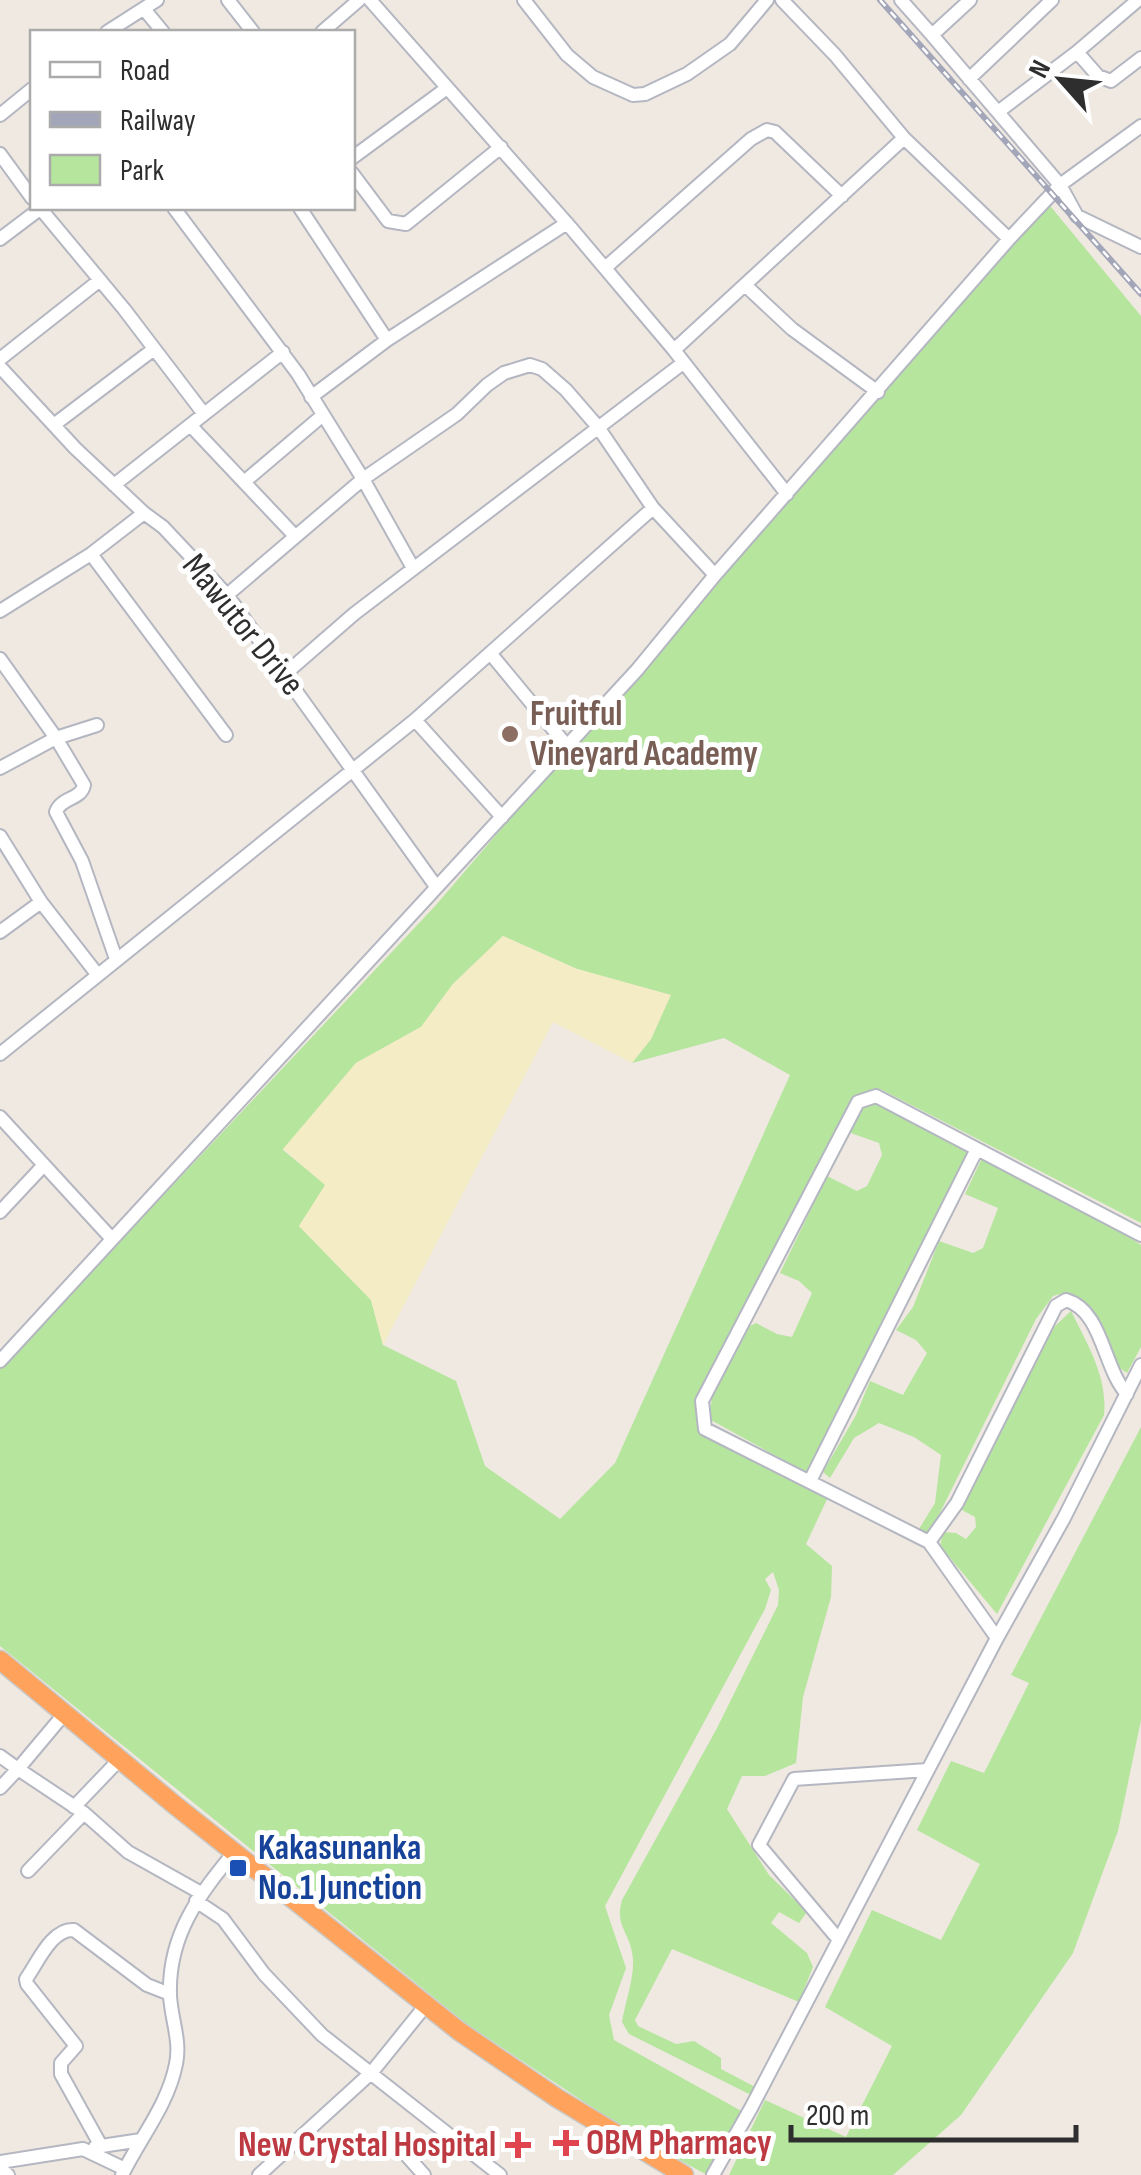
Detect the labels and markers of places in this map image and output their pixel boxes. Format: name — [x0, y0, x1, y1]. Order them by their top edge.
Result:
place label: Fruitful Vineyard Academy — [530, 693, 758, 776]
marker: Fruitful Vineyard Academy — [499, 723, 521, 745]
place label: Kakasunanka No.1 Junction — [258, 1827, 422, 1910]
marker: Kakasunanka No.1 Junction — [227, 1857, 249, 1879]
place label: OBM Pharmacy — [586, 2122, 772, 2165]
place label: New Crystal Hospital — [238, 2124, 496, 2167]
marker: New Crystal Hospital — [505, 2132, 531, 2158]
marker: OBM Pharmacy — [555, 2132, 577, 2154]

